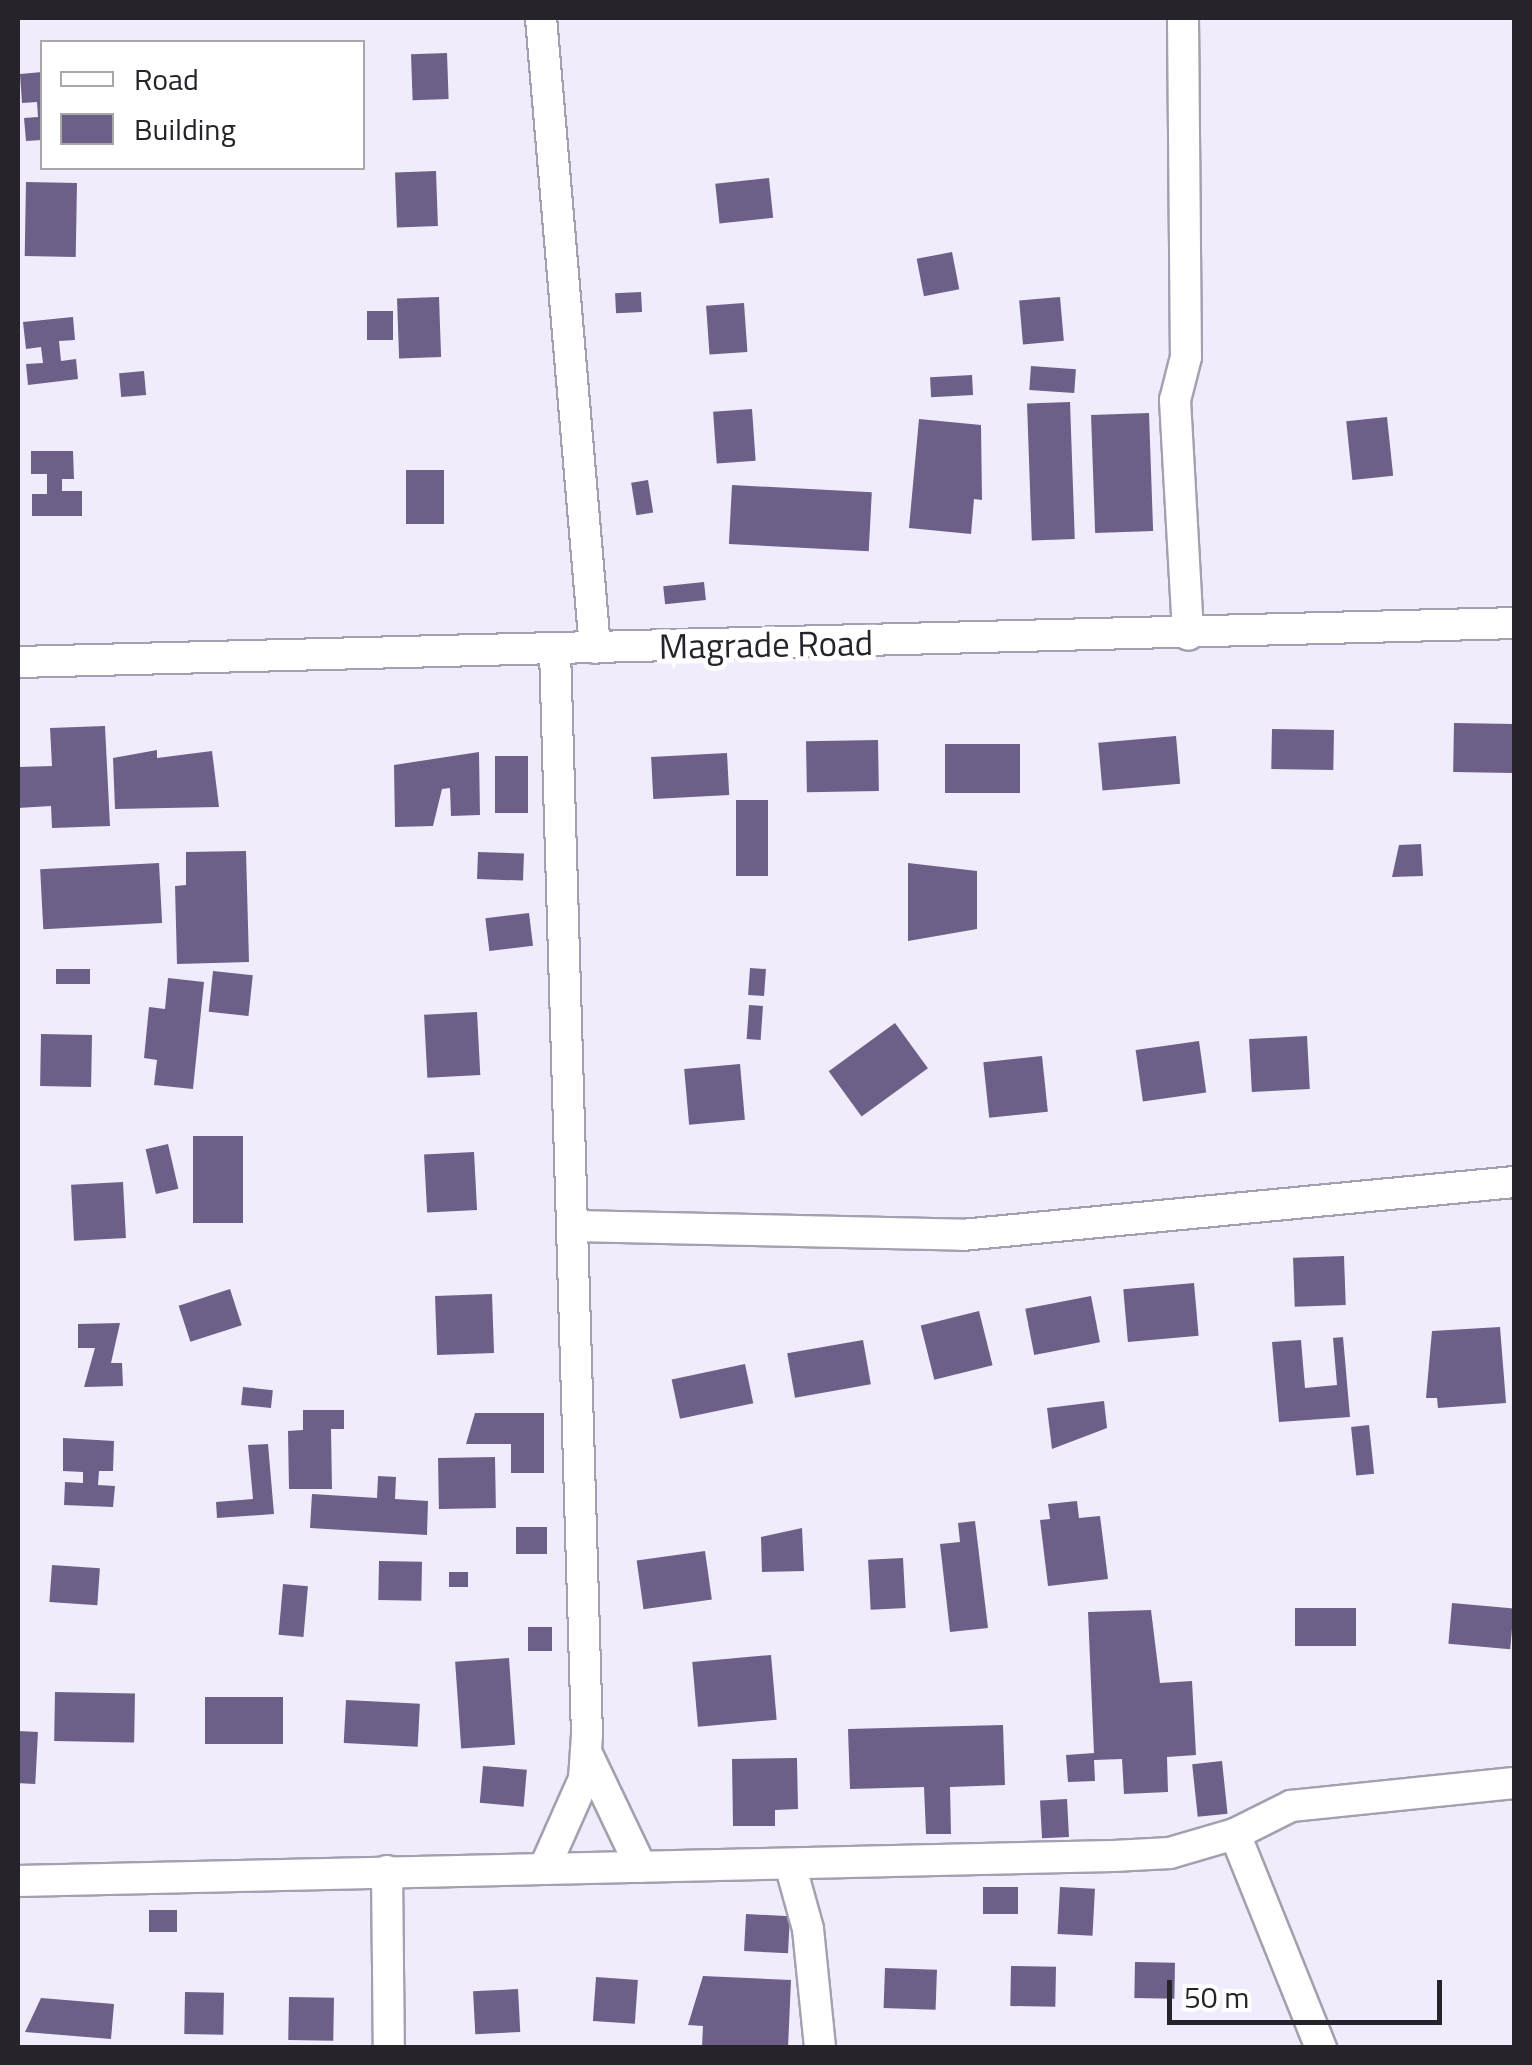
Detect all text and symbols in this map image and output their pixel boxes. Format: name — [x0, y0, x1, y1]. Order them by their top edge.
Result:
legend — [40, 40, 365, 170]
text: Road — [134, 56, 199, 102]
text: Building — [134, 106, 236, 152]
street label: Magrade Road — [659, 621, 873, 667]
scale bar — [1172, 1960, 1447, 2022]
text: 50 m — [1184, 1974, 1249, 2020]

